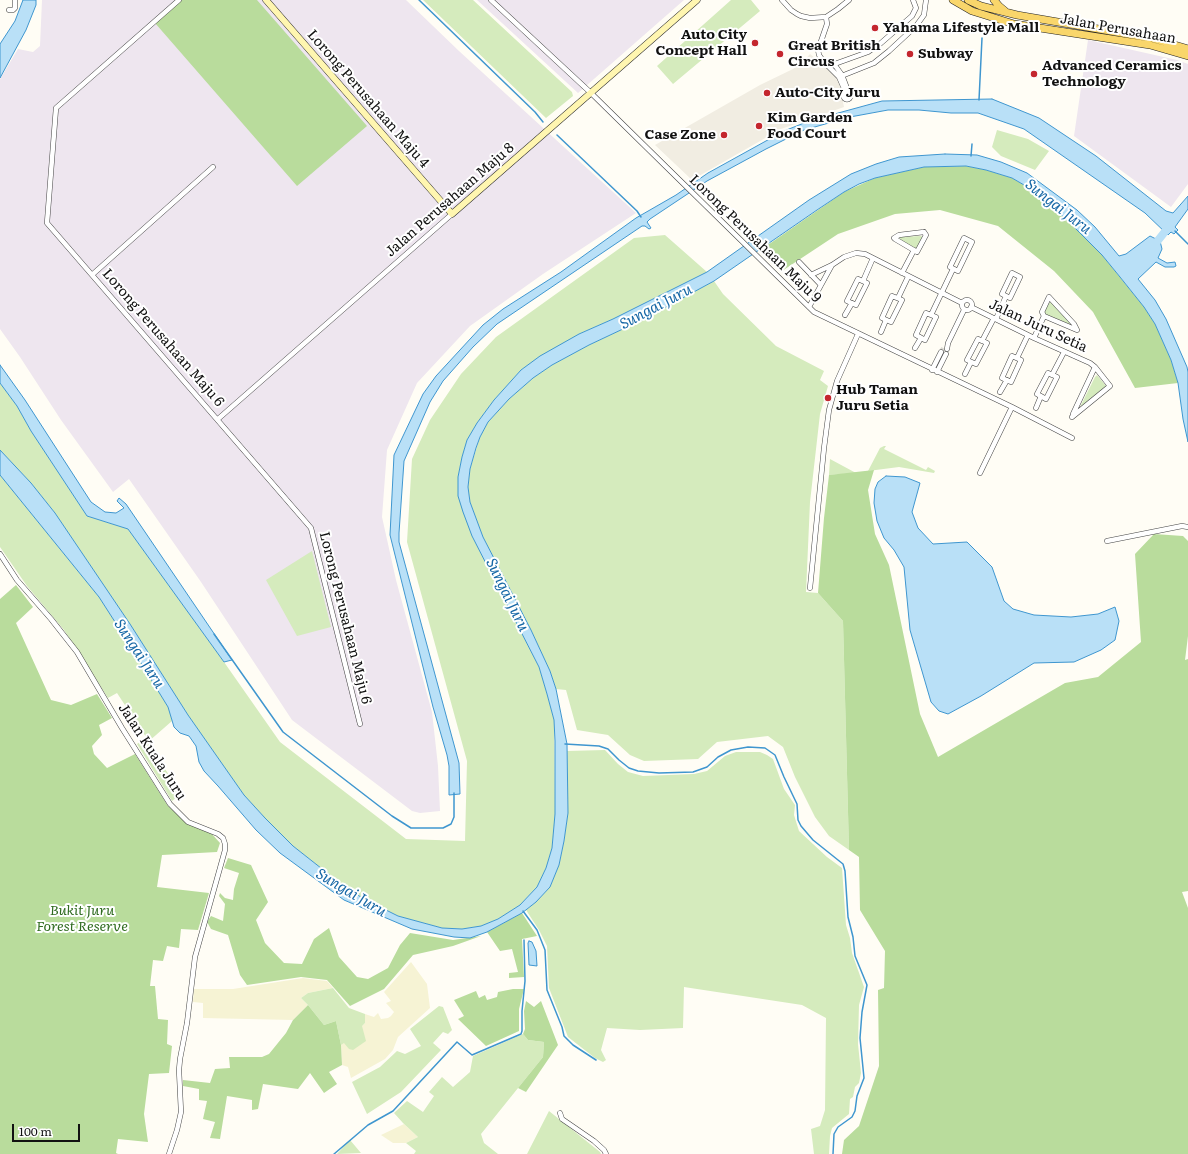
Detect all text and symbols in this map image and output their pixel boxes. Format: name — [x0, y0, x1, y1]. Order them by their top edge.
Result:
street label: Jalan Perusahaan — [1059, 11, 1177, 47]
place label: Yahama Lifestyle Mall — [883, 20, 1039, 36]
marker: Yahama Lifestyle Mall — [870, 23, 880, 33]
street label: Lorong Perusahaan Maju 4 — [304, 27, 432, 171]
place label: Auto City Concept Hall — [656, 27, 747, 60]
marker: Auto City Concept Hall — [750, 38, 760, 48]
place label: Great British Circus — [788, 38, 881, 70]
place label: Subway — [918, 46, 973, 62]
marker: Great British Circus — [775, 49, 785, 59]
marker: Subway — [905, 49, 915, 59]
place label: Advanced Ceramics Technology — [1042, 58, 1182, 90]
marker: Advanced Ceramics Technology — [1029, 69, 1039, 79]
place label: Auto-City Juru — [775, 85, 880, 101]
marker: Auto-City Juru — [762, 88, 772, 98]
place label: Kim Garden Food Court — [767, 110, 853, 142]
marker: Kim Garden Food Court — [754, 121, 764, 131]
place label: Case Zone — [645, 127, 716, 143]
marker: Case Zone — [719, 130, 729, 140]
street label: Jalan Perusahaan Maju 8 — [382, 140, 518, 260]
street label: Lorong Perusahaan Maju 9 — [686, 172, 824, 306]
water label: Sungai Juru — [1021, 176, 1095, 238]
street label: Lorong Perusahaan Maju 6 — [99, 266, 227, 410]
water label: Sungai Juru — [617, 280, 695, 334]
street label: Jalan Juru Setia — [986, 296, 1090, 356]
place label: Hub Taman Juru Setia — [836, 382, 918, 414]
marker: Hub Taman Juru Setia — [823, 393, 833, 403]
street label: Lorong Perusahaan Maju 6 — [315, 530, 375, 706]
water label: Sungai Juru — [482, 556, 532, 634]
water label: Sungai Juru — [110, 616, 168, 692]
street label: Jalan Kuala Juru — [114, 700, 190, 804]
water label: Sungai Juru — [312, 865, 390, 921]
park label: Bukit Juru Forest Reserve — [36, 903, 128, 936]
scale bar — [14, 1116, 82, 1142]
text: 100 m — [19, 1122, 52, 1140]

